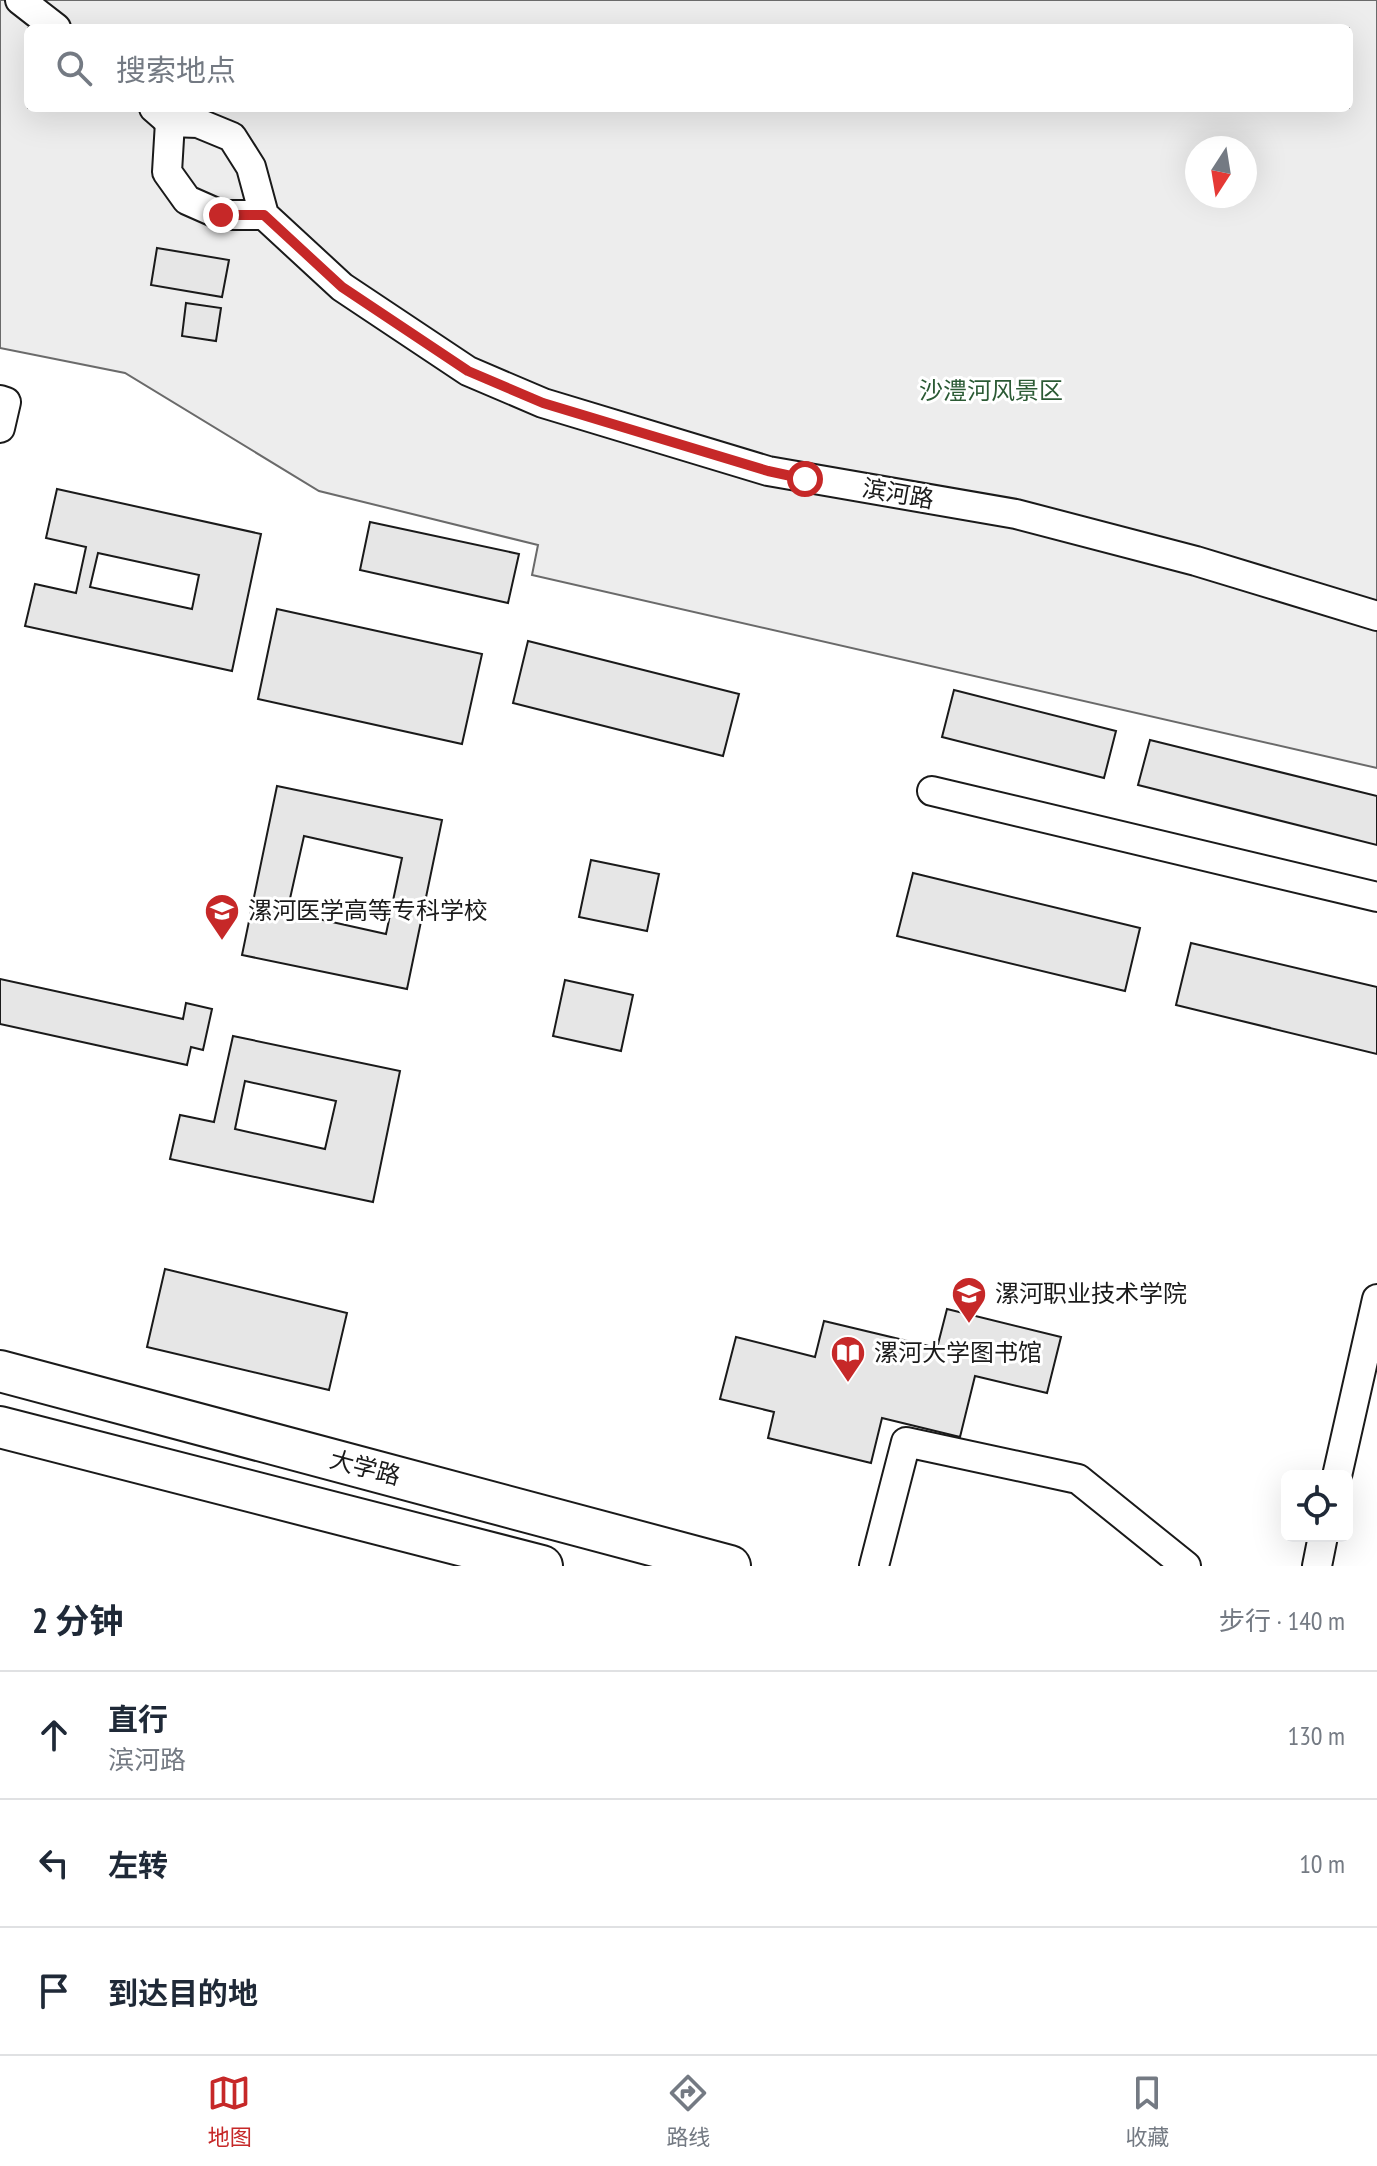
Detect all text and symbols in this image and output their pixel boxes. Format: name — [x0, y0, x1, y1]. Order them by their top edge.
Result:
search box — [24, 24, 1353, 112]
icon: search — [52, 46, 96, 90]
text: 搜索地点 — [116, 50, 236, 89]
north arrow — [1185, 136, 1257, 208]
route end — [203, 197, 239, 233]
park label: 沙澧河风景区 — [919, 375, 1063, 406]
route start — [787, 461, 823, 497]
street label: 滨河路 — [860, 472, 936, 515]
school or university icon: 漯河医学高等专科学校 — [203, 892, 241, 942]
place label: 漯河医学高等专科学校 — [248, 895, 488, 926]
school or university icon: 漯河职业技术学院 — [950, 1275, 988, 1325]
place label: 漯河职业技术学院 — [995, 1278, 1187, 1309]
library icon: 漯河大学图书馆 — [829, 1334, 867, 1384]
place label: 漯河大学图书馆 — [874, 1337, 1042, 1368]
street label: 大学路 — [326, 1443, 404, 1492]
map controls — [1281, 1470, 1353, 1542]
button: locate — [1281, 1470, 1353, 1542]
text: 2 分钟 — [32, 1598, 123, 1642]
text: 步行 · 140 m — [1219, 1604, 1345, 1637]
text: 直行 — [108, 1699, 168, 1738]
icon: ahead — [32, 1713, 76, 1757]
text: 130 m — [1287, 1719, 1345, 1752]
text: 滨河路 — [108, 1743, 186, 1776]
icon: left — [32, 1841, 76, 1885]
text: 左转 — [108, 1845, 168, 1884]
text: 10 m — [1299, 1847, 1345, 1880]
icon: arrive — [32, 1969, 76, 2013]
text: 到达目的地 — [108, 1973, 258, 2012]
tab: 地图 — [207, 2071, 252, 2151]
tab: 路线 — [666, 2071, 711, 2151]
tab: 收藏 — [1125, 2071, 1170, 2151]

